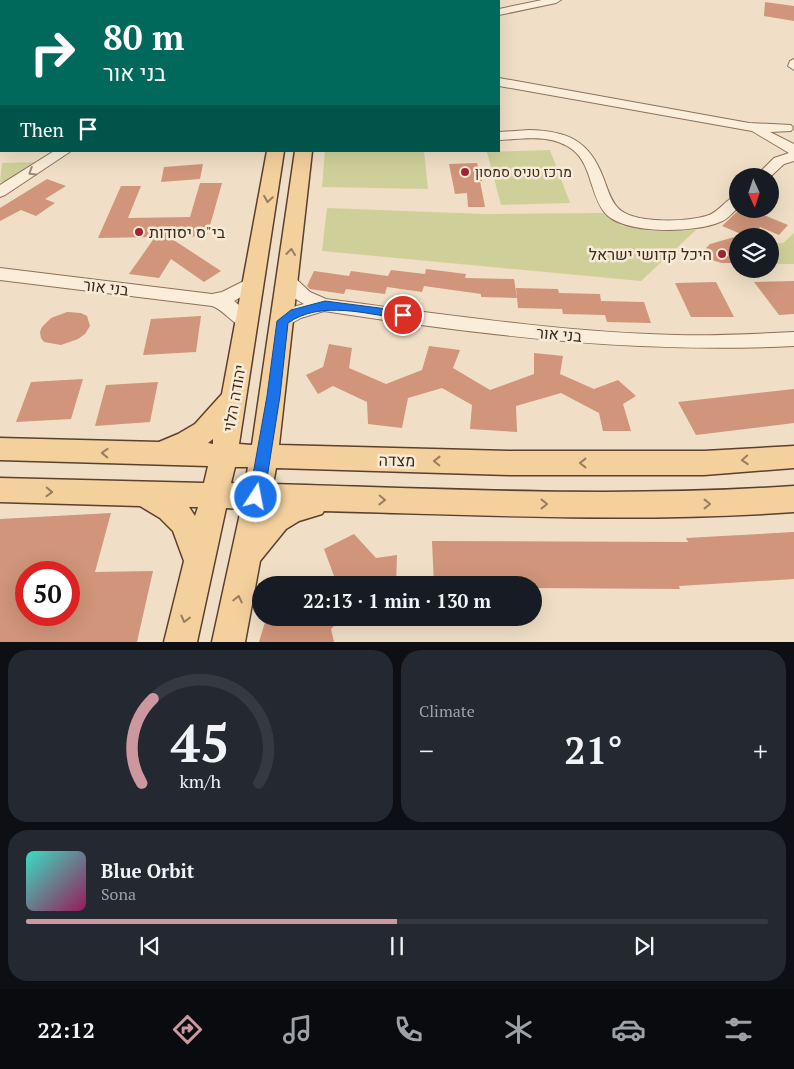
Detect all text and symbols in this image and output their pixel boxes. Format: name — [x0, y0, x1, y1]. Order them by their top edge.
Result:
text: 80 m — [103, 14, 184, 60]
icon: right — [20, 20, 85, 85]
text: בני אור — [103, 58, 166, 87]
icon: arrive — [74, 115, 102, 143]
text: Then — [20, 117, 64, 142]
place label: מרכז טניס סמסון — [475, 162, 572, 181]
one-way arrow — [29, 166, 38, 176]
marker: מרכז טניס סמסון — [459, 166, 471, 178]
north arrow — [729, 168, 779, 218]
map controls — [729, 168, 779, 278]
one-way arrow — [263, 195, 273, 204]
place label: בי"ס יסודות — [149, 221, 226, 243]
marker: בי"ס יסודות — [133, 226, 145, 238]
button: layers — [729, 228, 779, 278]
place label: היכל קדושי ישראל — [589, 243, 712, 265]
one-way arrow — [285, 248, 296, 256]
marker: היכל קדושי ישראל — [716, 248, 728, 260]
street label: בני אור — [82, 273, 131, 301]
pin — [382, 294, 424, 336]
icon: arrive — [389, 301, 417, 329]
street label: בני אור — [535, 321, 583, 347]
street label: יהודה הלוי — [217, 363, 251, 433]
one-way arrow — [101, 448, 109, 458]
street label: מצדה — [378, 449, 416, 471]
one-way arrow — [741, 455, 749, 466]
one-way arrow — [433, 456, 440, 466]
one-way arrow — [579, 458, 586, 468]
position arrow — [229, 470, 281, 522]
one-way arrow — [45, 486, 53, 497]
one-way arrow — [378, 495, 386, 505]
one-way arrow — [541, 499, 549, 509]
one-way arrow — [704, 499, 711, 509]
speed limit sign: 50 — [15, 561, 80, 626]
text: 22:13 · 1 min · 130 m — [303, 588, 491, 613]
one-way arrow — [232, 594, 243, 603]
one-way arrow — [180, 615, 191, 624]
text: Climate — [419, 700, 475, 722]
text: 45 — [171, 708, 230, 777]
text: 21° — [564, 725, 623, 775]
text: − — [419, 732, 434, 769]
text: + — [753, 732, 768, 769]
text: km/h — [180, 769, 222, 793]
text: Blue Orbit — [101, 858, 194, 883]
text: Sona — [101, 883, 136, 905]
icon: previous — [136, 932, 164, 960]
icon: pause — [383, 932, 411, 960]
icon: next — [630, 932, 658, 960]
icon: directions — [170, 1012, 205, 1047]
icon: music — [280, 1012, 315, 1047]
icon: phone — [391, 1012, 426, 1047]
icon: climate — [501, 1012, 536, 1047]
icon: car — [611, 1012, 646, 1047]
icon: filters — [721, 1012, 756, 1047]
text: 22:12 — [38, 1015, 95, 1044]

